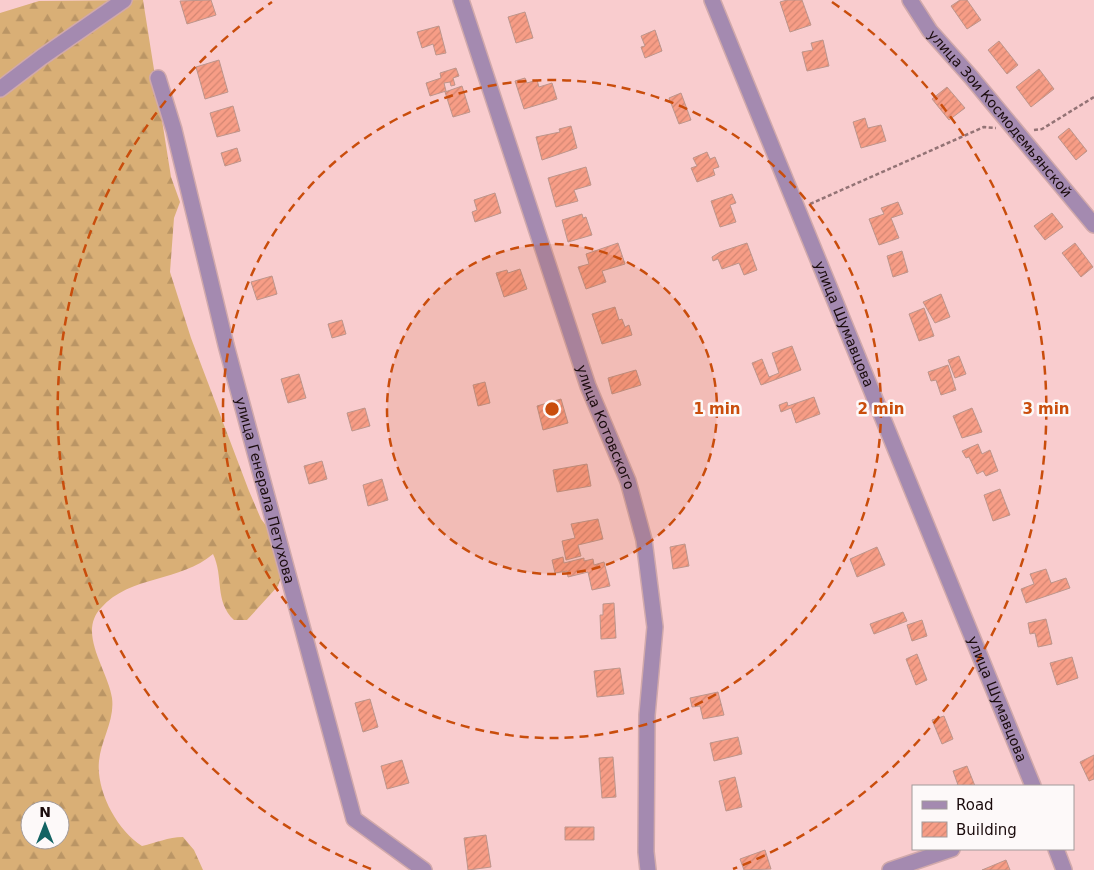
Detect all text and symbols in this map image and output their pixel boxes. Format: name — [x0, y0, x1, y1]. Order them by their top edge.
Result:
street label: улица Зои Космодемьянской — [925, 26, 1075, 200]
street label: улица Шумавцова — [811, 259, 877, 389]
street label: улица Котовского — [574, 363, 638, 491]
street label: улица Генерала Петухова — [232, 395, 298, 585]
centre of rings — [543, 400, 561, 418]
text: 1 min — [693, 400, 741, 418]
text: 2 min — [857, 400, 905, 418]
text: 3 min — [1022, 400, 1070, 418]
street label: улица Шумавцова — [965, 634, 1030, 764]
legend — [912, 785, 1074, 850]
text: Road — [956, 796, 994, 814]
north arrow — [20, 800, 70, 850]
text: N — [39, 804, 51, 820]
text: Building — [956, 821, 1017, 839]

